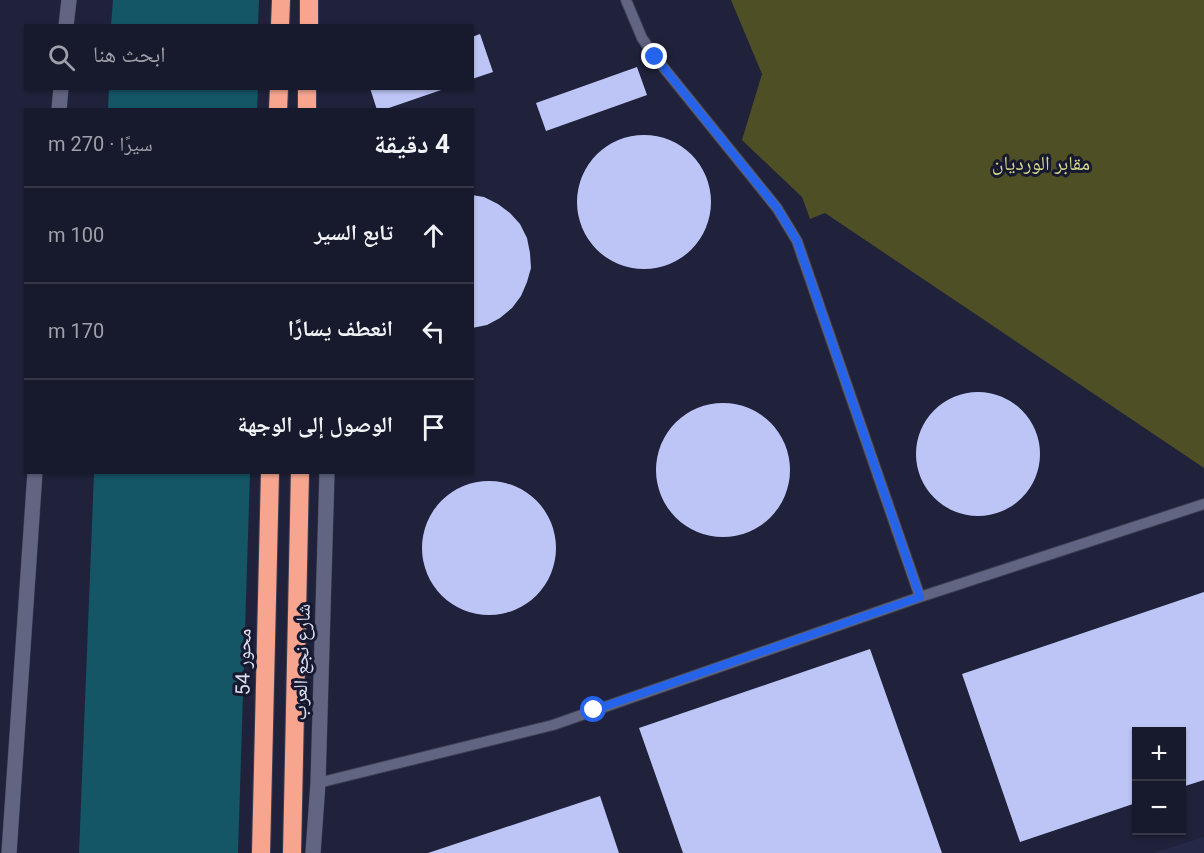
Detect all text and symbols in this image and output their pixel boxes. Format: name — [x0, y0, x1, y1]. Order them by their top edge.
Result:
search box — [24, 24, 474, 90]
icon: search — [45, 41, 78, 74]
text: ابحث هنا — [93, 42, 166, 67]
route end — [641, 43, 667, 69]
text: 4 دقيقة — [374, 129, 450, 159]
text: سيرًا · 270 m — [48, 132, 153, 156]
park label: مقابر الورديان — [992, 151, 1090, 175]
icon: ahead — [417, 219, 450, 252]
text: تابع السير — [314, 220, 393, 245]
text: 100 m — [48, 223, 104, 247]
icon: left — [417, 315, 450, 348]
text: انعطف يسارًا — [288, 316, 393, 341]
text: 170 m — [48, 319, 104, 343]
icon: arrive — [417, 411, 450, 444]
text: الوصول إلى الوجهة — [237, 412, 393, 437]
street label: شارع نجع العرب — [287, 603, 316, 721]
street label: محور 54 — [230, 628, 256, 696]
route start — [580, 696, 606, 722]
map controls — [1132, 727, 1186, 835]
button: + — [1132, 727, 1186, 781]
button: − — [1132, 781, 1186, 835]

